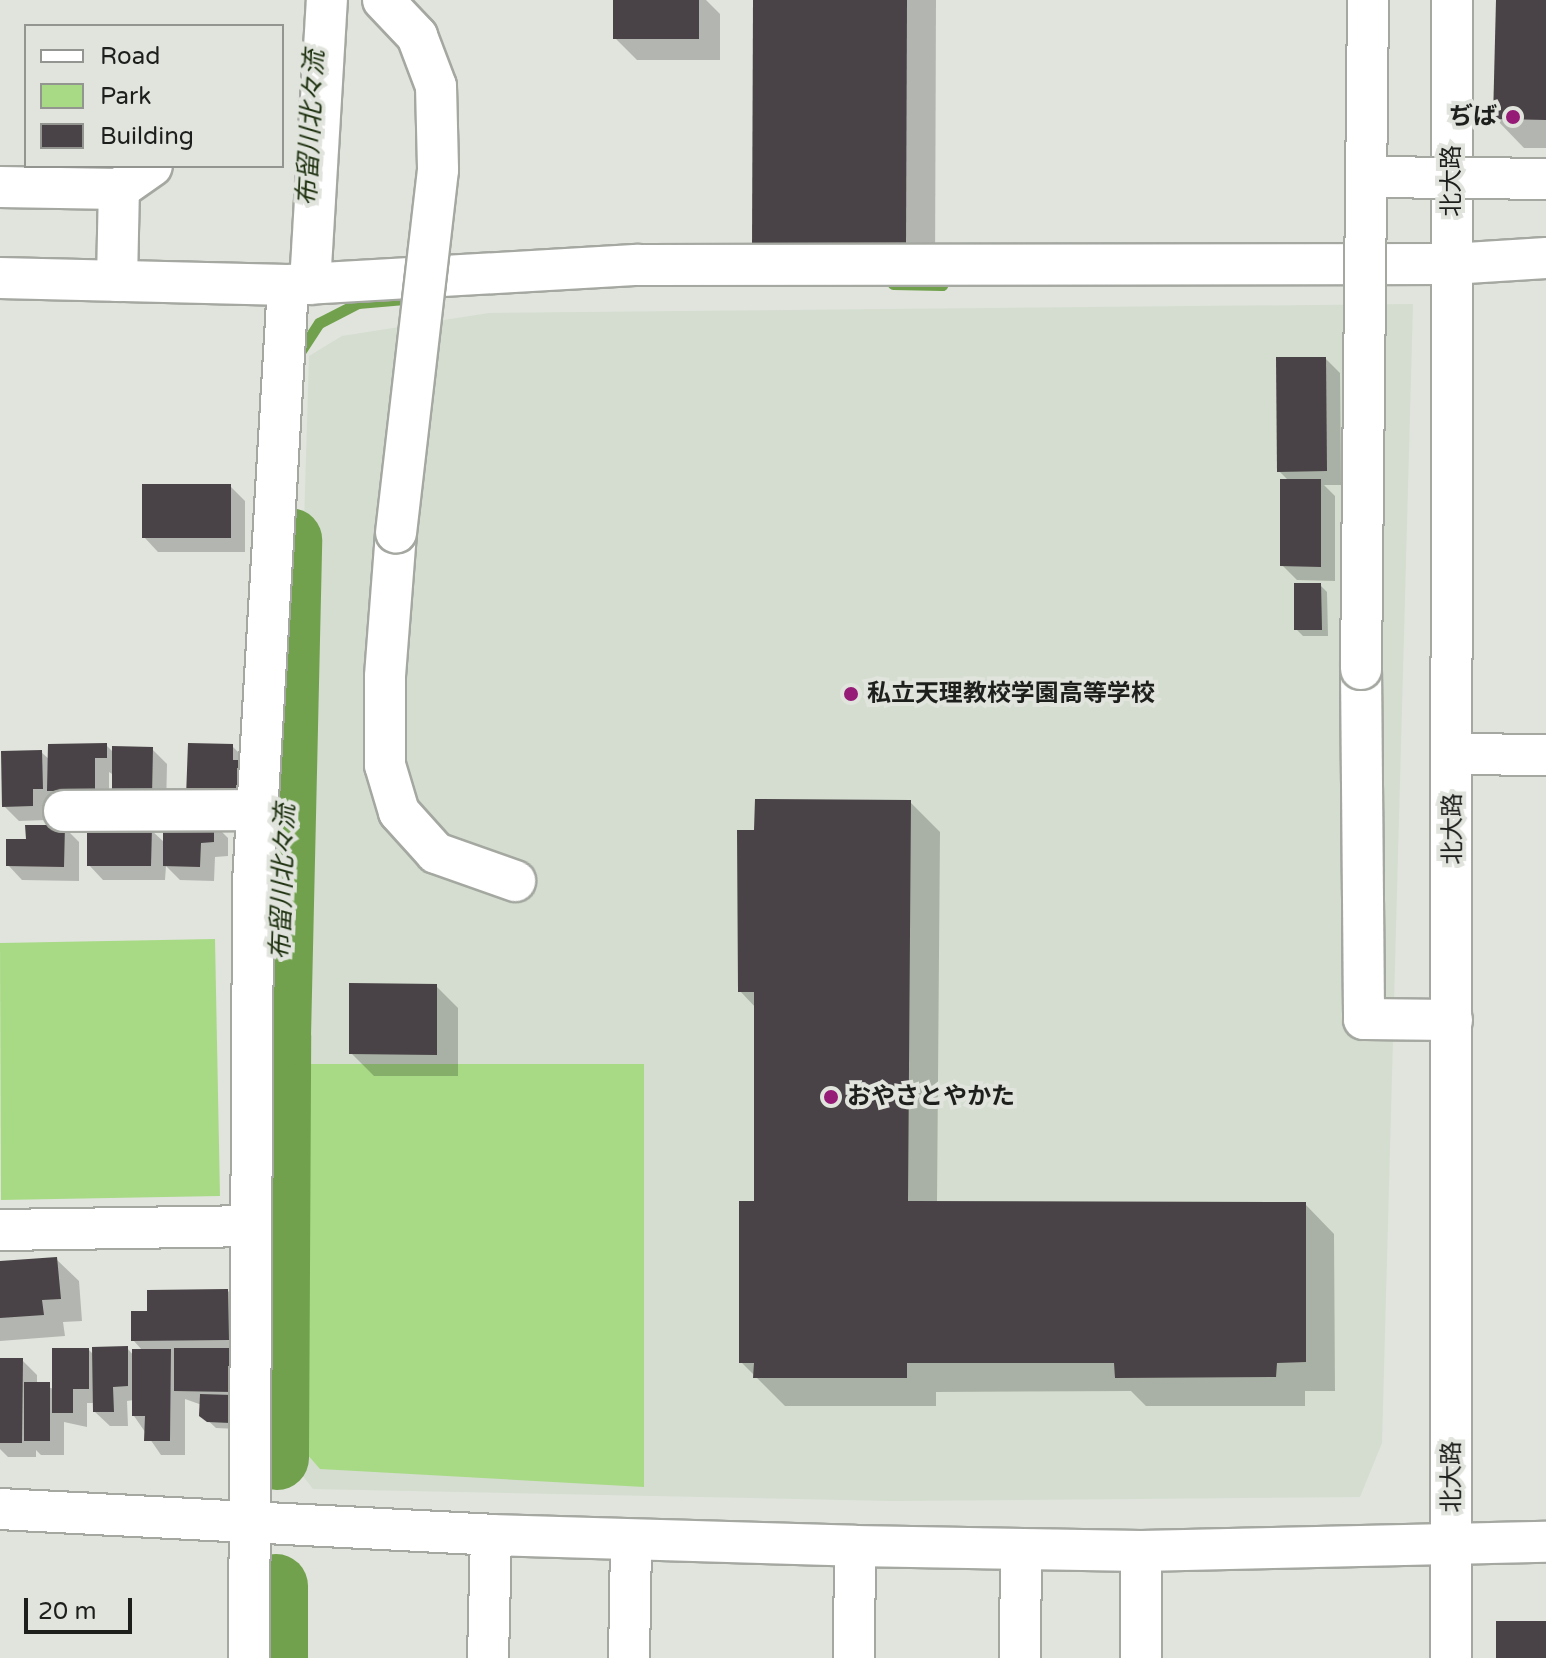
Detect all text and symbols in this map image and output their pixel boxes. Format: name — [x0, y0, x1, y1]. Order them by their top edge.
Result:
legend — [24, 24, 284, 168]
text: Road — [100, 42, 160, 71]
water label: 布留川北々流 — [291, 49, 331, 207]
text: Park — [100, 82, 151, 111]
place label: ぢば — [1449, 103, 1497, 131]
marker: ぢば — [1504, 108, 1522, 126]
text: Building — [100, 122, 194, 151]
street label: 北大路 — [1438, 145, 1466, 217]
place label: 私立天理教校学園高等学校 — [867, 680, 1155, 708]
marker: 私立天理教校学園高等学校 — [842, 685, 860, 703]
street label: 北大路 — [1439, 793, 1467, 865]
water label: 布留川北々流 — [265, 804, 301, 960]
place label: おやさとやかた — [847, 1083, 1015, 1111]
marker: おやさとやかた — [822, 1088, 840, 1106]
street label: 北大路 — [1438, 1441, 1466, 1513]
scale bar — [28, 1582, 136, 1632]
text: 20 m — [38, 1597, 96, 1626]

